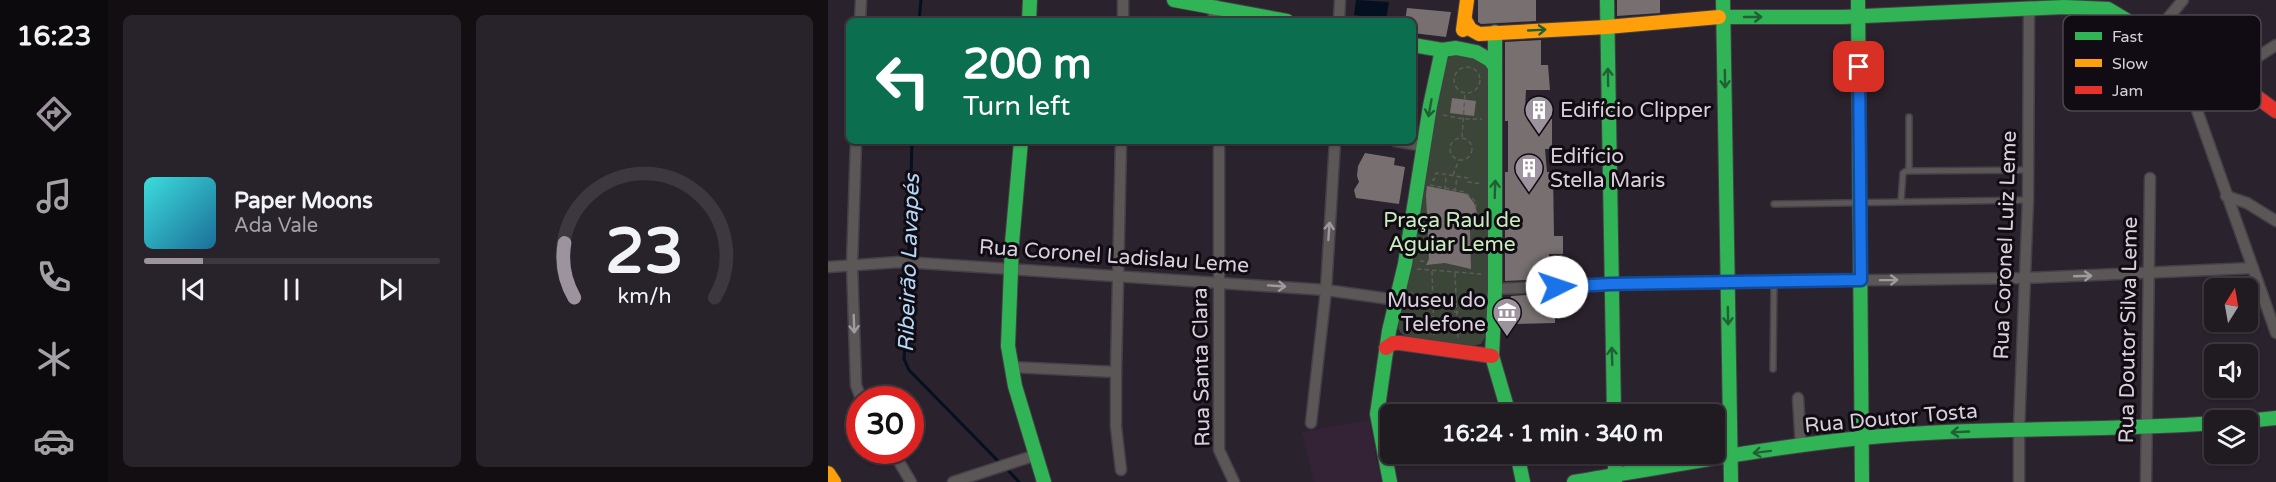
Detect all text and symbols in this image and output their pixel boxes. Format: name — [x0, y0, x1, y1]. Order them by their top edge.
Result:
one-way arrow — [1742, 11, 1762, 23]
legend — [2063, 15, 2261, 111]
text: 16:23 — [17, 20, 91, 53]
one-way arrow — [1527, 25, 1547, 36]
text: Fast — [2112, 27, 2143, 47]
text: 200 m — [963, 39, 1092, 90]
pin — [1833, 41, 1884, 92]
icon: left — [864, 42, 942, 120]
icon: arrive — [1842, 50, 1875, 83]
text: Slow — [2112, 54, 2148, 74]
one-way arrow — [1602, 67, 1614, 87]
one-way arrow — [1719, 69, 1730, 89]
text: Jam — [2112, 81, 2143, 101]
text: Turn left — [963, 90, 1070, 123]
icon: directions — [33, 93, 75, 135]
building icon: Edifício Clipper — [1523, 94, 1555, 136]
one-way arrow — [1424, 97, 1435, 117]
place label: Edifício Clipper — [1560, 98, 1711, 123]
street label: Rua Coronel Luiz Leme — [1989, 130, 2022, 360]
place label: Edifício Stella Maris — [1550, 144, 1665, 193]
building icon: Edifício Stella Maris — [1513, 152, 1545, 194]
water label: Ribeirão Lavapés — [893, 172, 925, 353]
icon: music — [33, 175, 75, 217]
one-way arrow — [1489, 179, 1500, 199]
text: Paper Moons — [234, 188, 373, 214]
park label: Praça Raul de Aguiar Leme — [1383, 208, 1521, 257]
text: Ada Vale — [234, 214, 318, 238]
text: 23 — [605, 215, 683, 290]
street label: Rua Doutor Silva Leme — [2114, 216, 2143, 444]
one-way arrow — [1324, 222, 1335, 242]
street label: Rua Coronel Ladislau Leme — [978, 235, 1250, 278]
position arrow — [1525, 255, 1589, 319]
icon: phone — [33, 256, 75, 298]
one-way arrow — [2073, 270, 2093, 281]
icon: previous — [177, 273, 210, 306]
icon: pause — [275, 273, 308, 306]
icon: next — [374, 273, 407, 306]
one-way arrow — [1879, 274, 1899, 286]
north arrow — [2204, 278, 2258, 332]
map controls — [2204, 278, 2258, 464]
one-way arrow — [1267, 281, 1287, 292]
text: km/h — [617, 283, 671, 309]
street label: Rua Santa Clara — [1188, 287, 1215, 447]
place label: Museu do Telefone — [1387, 288, 1486, 337]
museum icon: Museu do Telefone — [1491, 296, 1523, 338]
one-way arrow — [1723, 306, 1734, 326]
one-way arrow — [848, 313, 859, 333]
icon: climate — [33, 338, 75, 380]
button: sound — [2204, 344, 2258, 398]
one-way arrow — [1606, 346, 1618, 366]
speed limit sign: 30 — [846, 386, 924, 464]
street label: Rua Doutor Tosta — [1803, 398, 1979, 439]
button: layers — [2204, 410, 2258, 464]
icon: car — [33, 420, 75, 462]
text: 16:24 · 1 min · 340 m — [1442, 421, 1663, 447]
one-way arrow — [1951, 427, 1971, 438]
one-way arrow — [1753, 447, 1772, 458]

